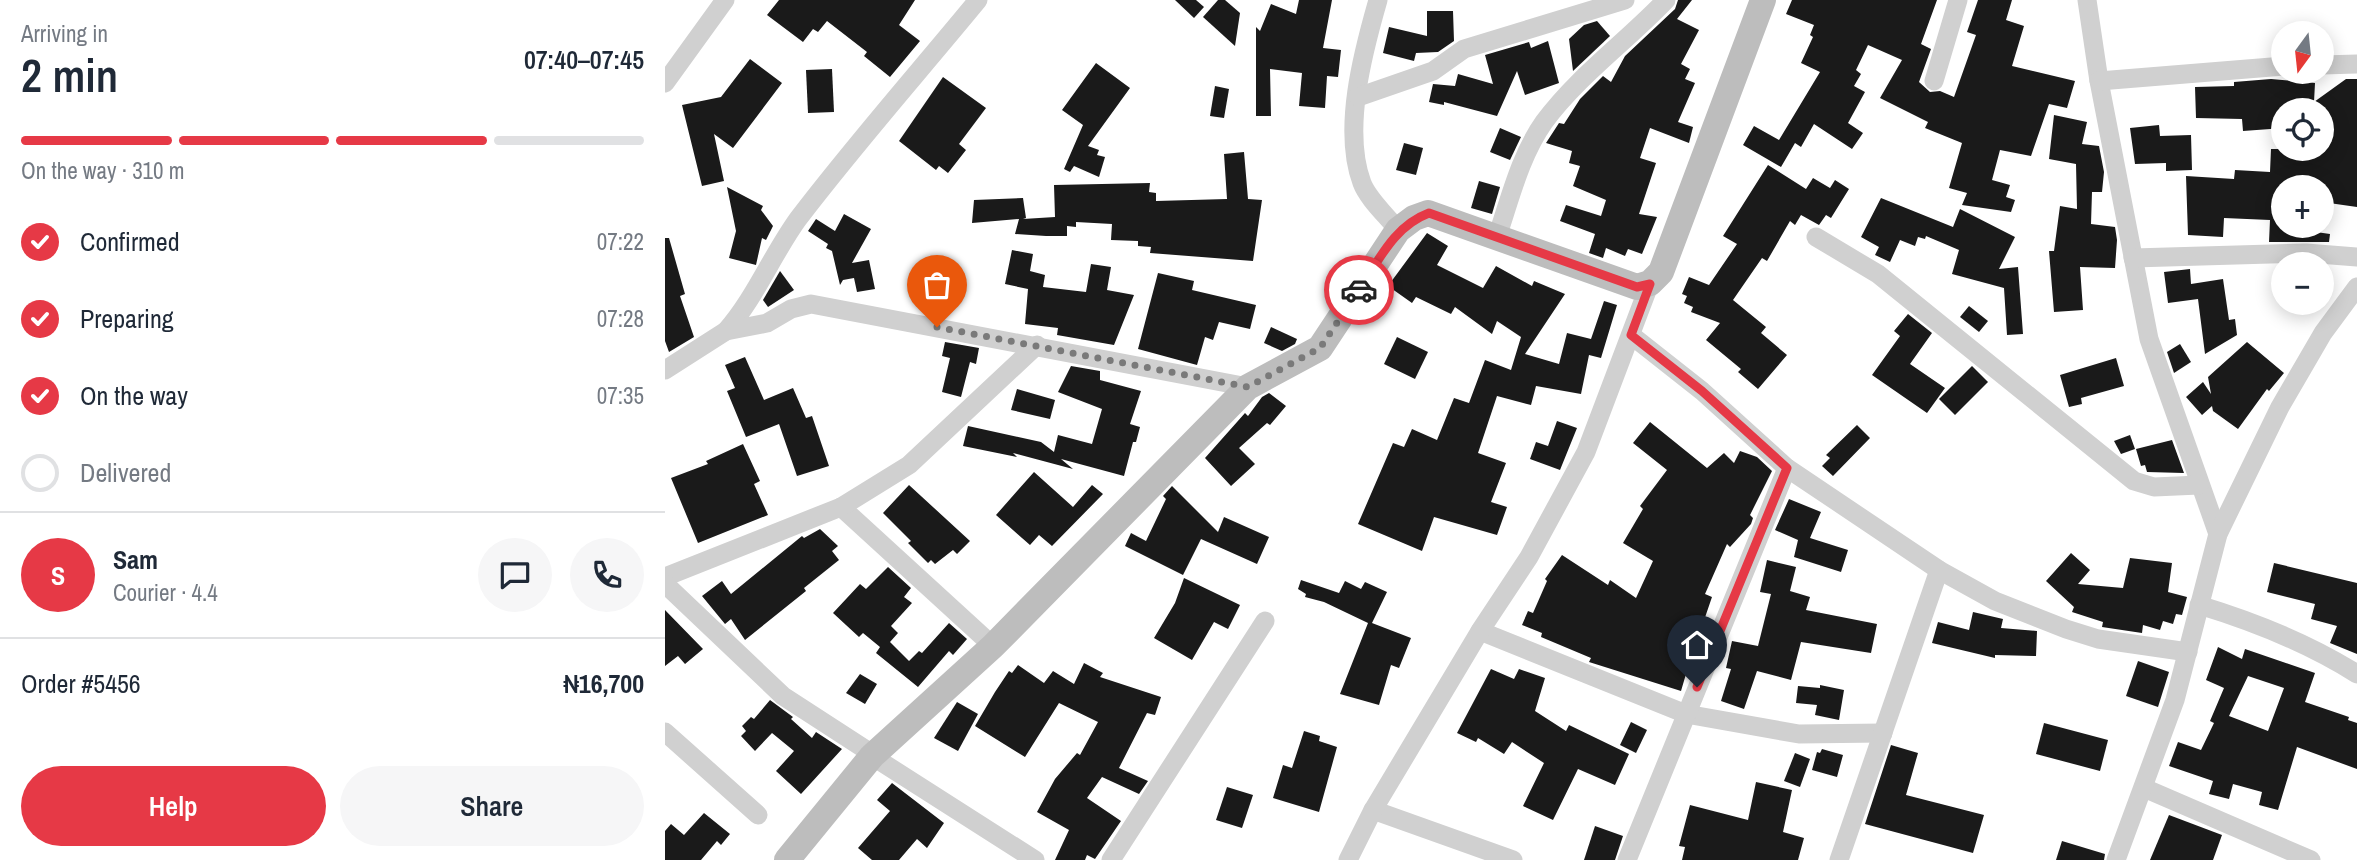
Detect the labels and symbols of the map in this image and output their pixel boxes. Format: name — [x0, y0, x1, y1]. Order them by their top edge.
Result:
north arrow — [2271, 21, 2335, 84]
pin — [907, 255, 967, 327]
courier — [1324, 255, 1394, 325]
pin — [1667, 615, 1727, 687]

